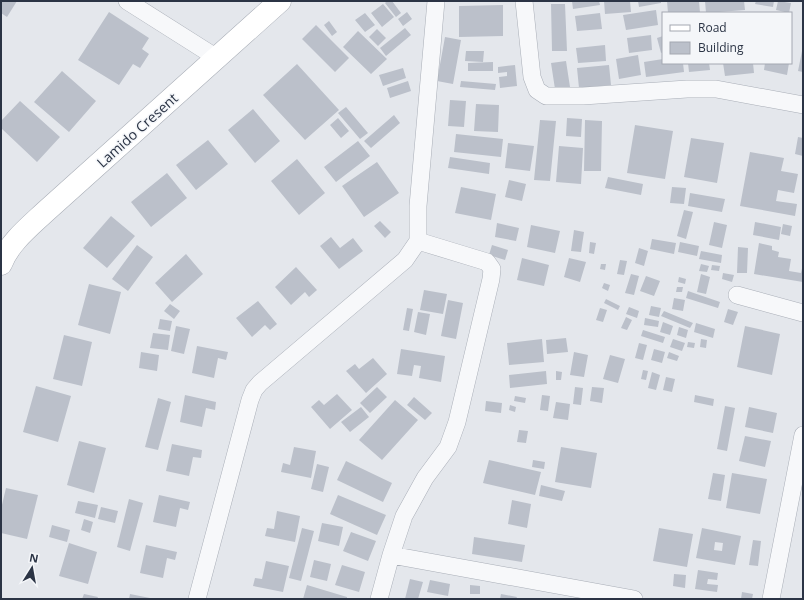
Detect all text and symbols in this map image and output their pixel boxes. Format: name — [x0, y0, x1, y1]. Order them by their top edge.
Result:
legend — [662, 12, 792, 64]
text: Road — [698, 19, 727, 36]
text: Building — [698, 39, 744, 56]
street label: Lamido Cresent — [92, 89, 182, 171]
north arrow — [12, 548, 52, 588]
text: N — [28, 549, 40, 566]

